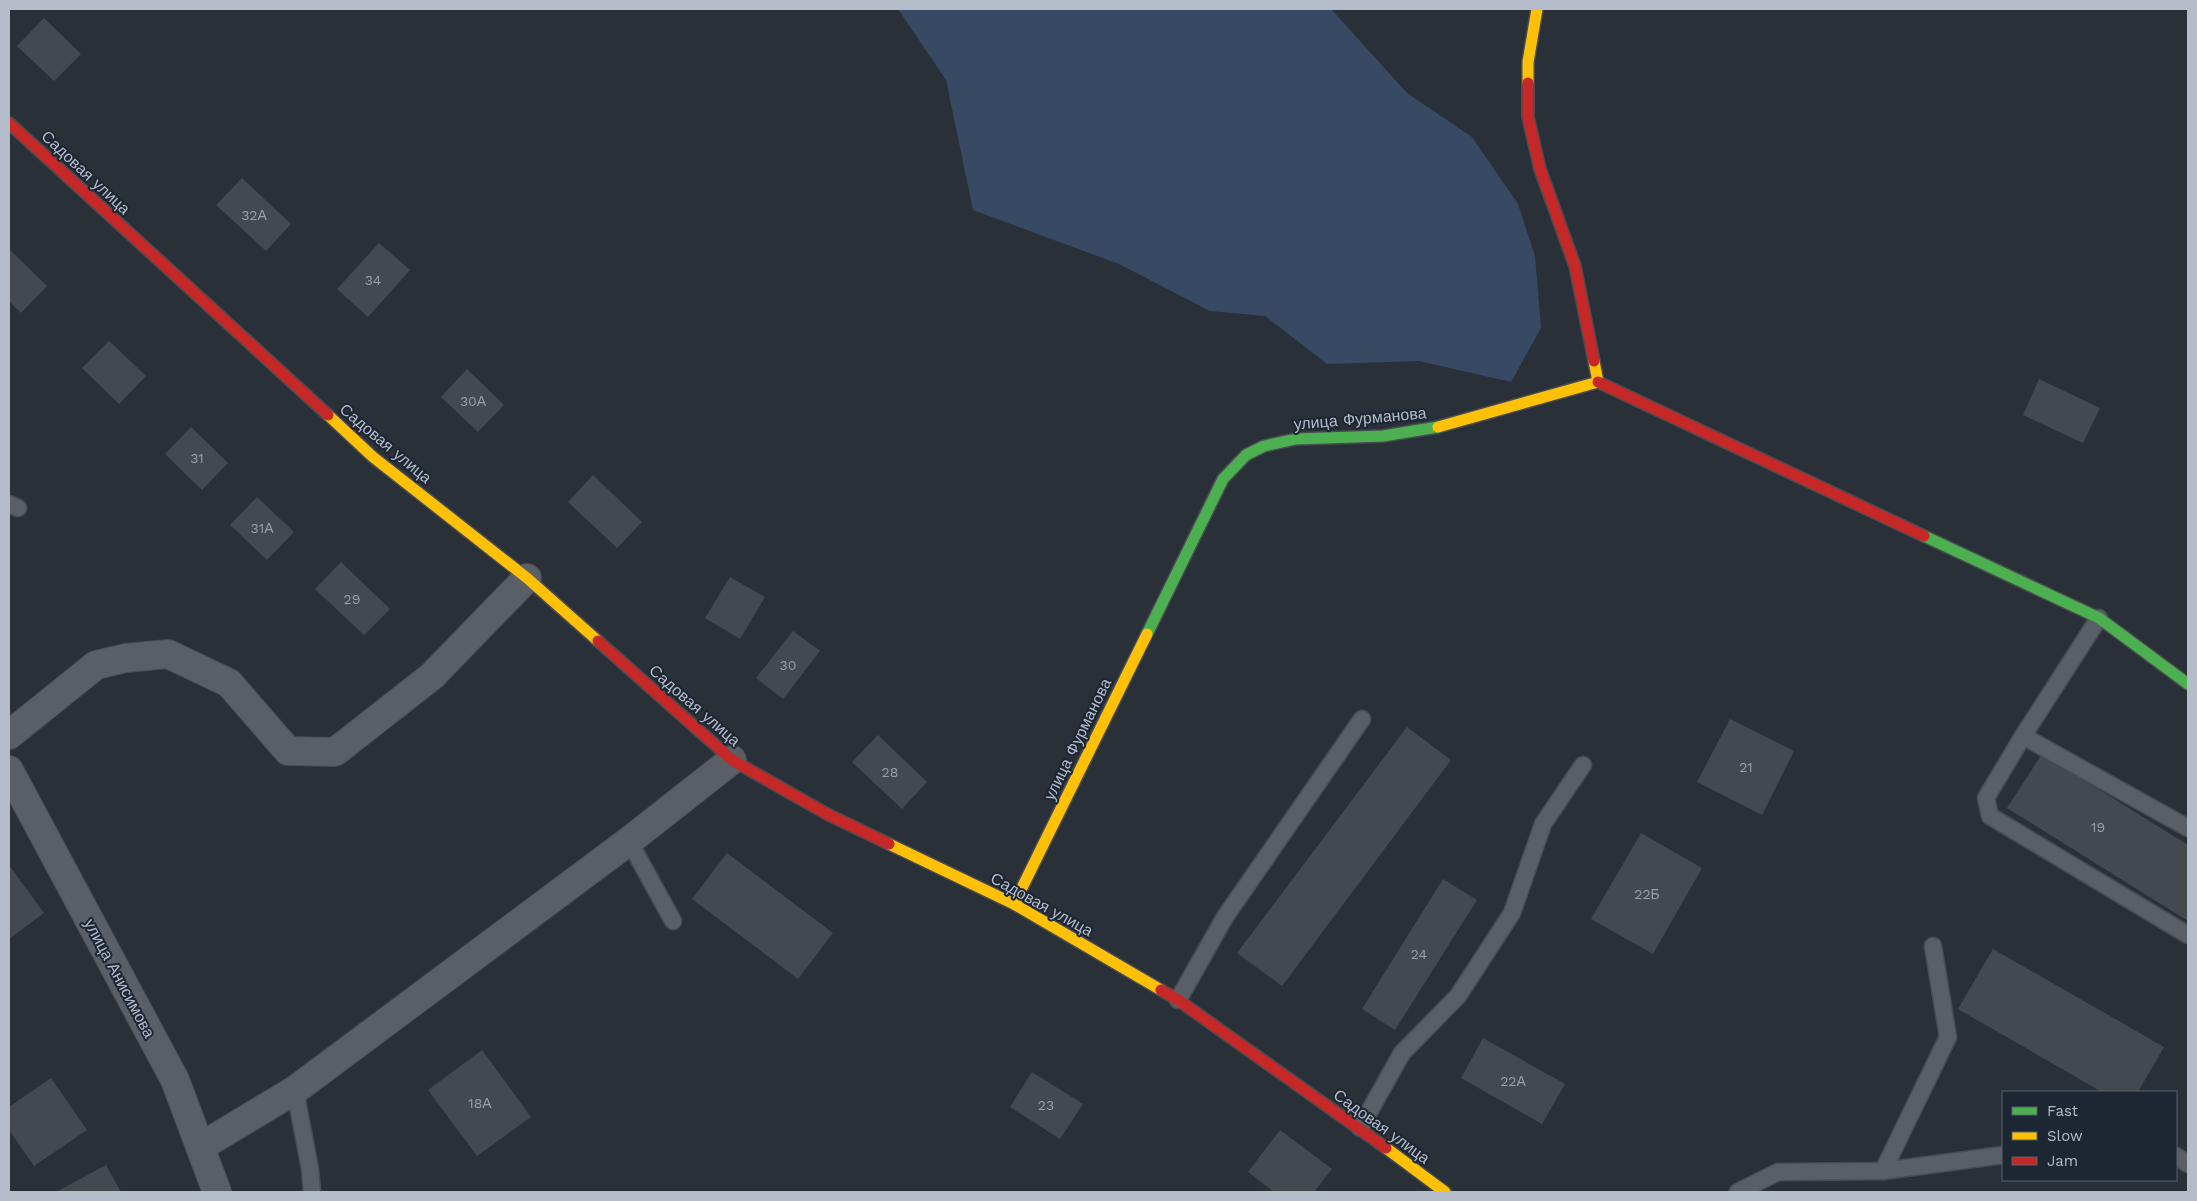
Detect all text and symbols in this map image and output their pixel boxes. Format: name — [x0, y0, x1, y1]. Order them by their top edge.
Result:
street label: Садовая улица — [37, 126, 134, 218]
house number: 32А — [241, 207, 267, 223]
house number: 34 — [365, 272, 381, 288]
house number: 30А — [460, 393, 487, 409]
street label: Садовая улица — [336, 399, 436, 487]
street label: улица Фурманова — [1293, 403, 1427, 434]
house number: 31 — [190, 450, 204, 466]
house number: 31А — [251, 520, 274, 536]
house number: 29 — [344, 591, 360, 607]
house number: 30 — [780, 657, 796, 673]
street label: Садовая улица — [645, 661, 744, 750]
street label: улица Фурманова — [1040, 675, 1115, 803]
house number: 21 — [1739, 759, 1753, 775]
house number: 28 — [882, 764, 898, 780]
house number: 19 — [2091, 819, 2105, 835]
street label: Садовая улица — [987, 868, 1096, 940]
house number: 22Б — [1634, 886, 1660, 902]
street label: улица Анисимова — [80, 916, 159, 1041]
house number: 24 — [1411, 946, 1427, 962]
house number: 22А — [1500, 1073, 1526, 1089]
street label: Садовая улица — [1330, 1085, 1434, 1168]
legend — [2002, 1091, 2177, 1181]
house number: 18А — [468, 1095, 492, 1111]
house number: 23 — [1038, 1097, 1054, 1113]
text: Fast — [2047, 1102, 2079, 1120]
text: Slow — [2047, 1127, 2083, 1145]
text: Jam — [2047, 1152, 2078, 1170]

